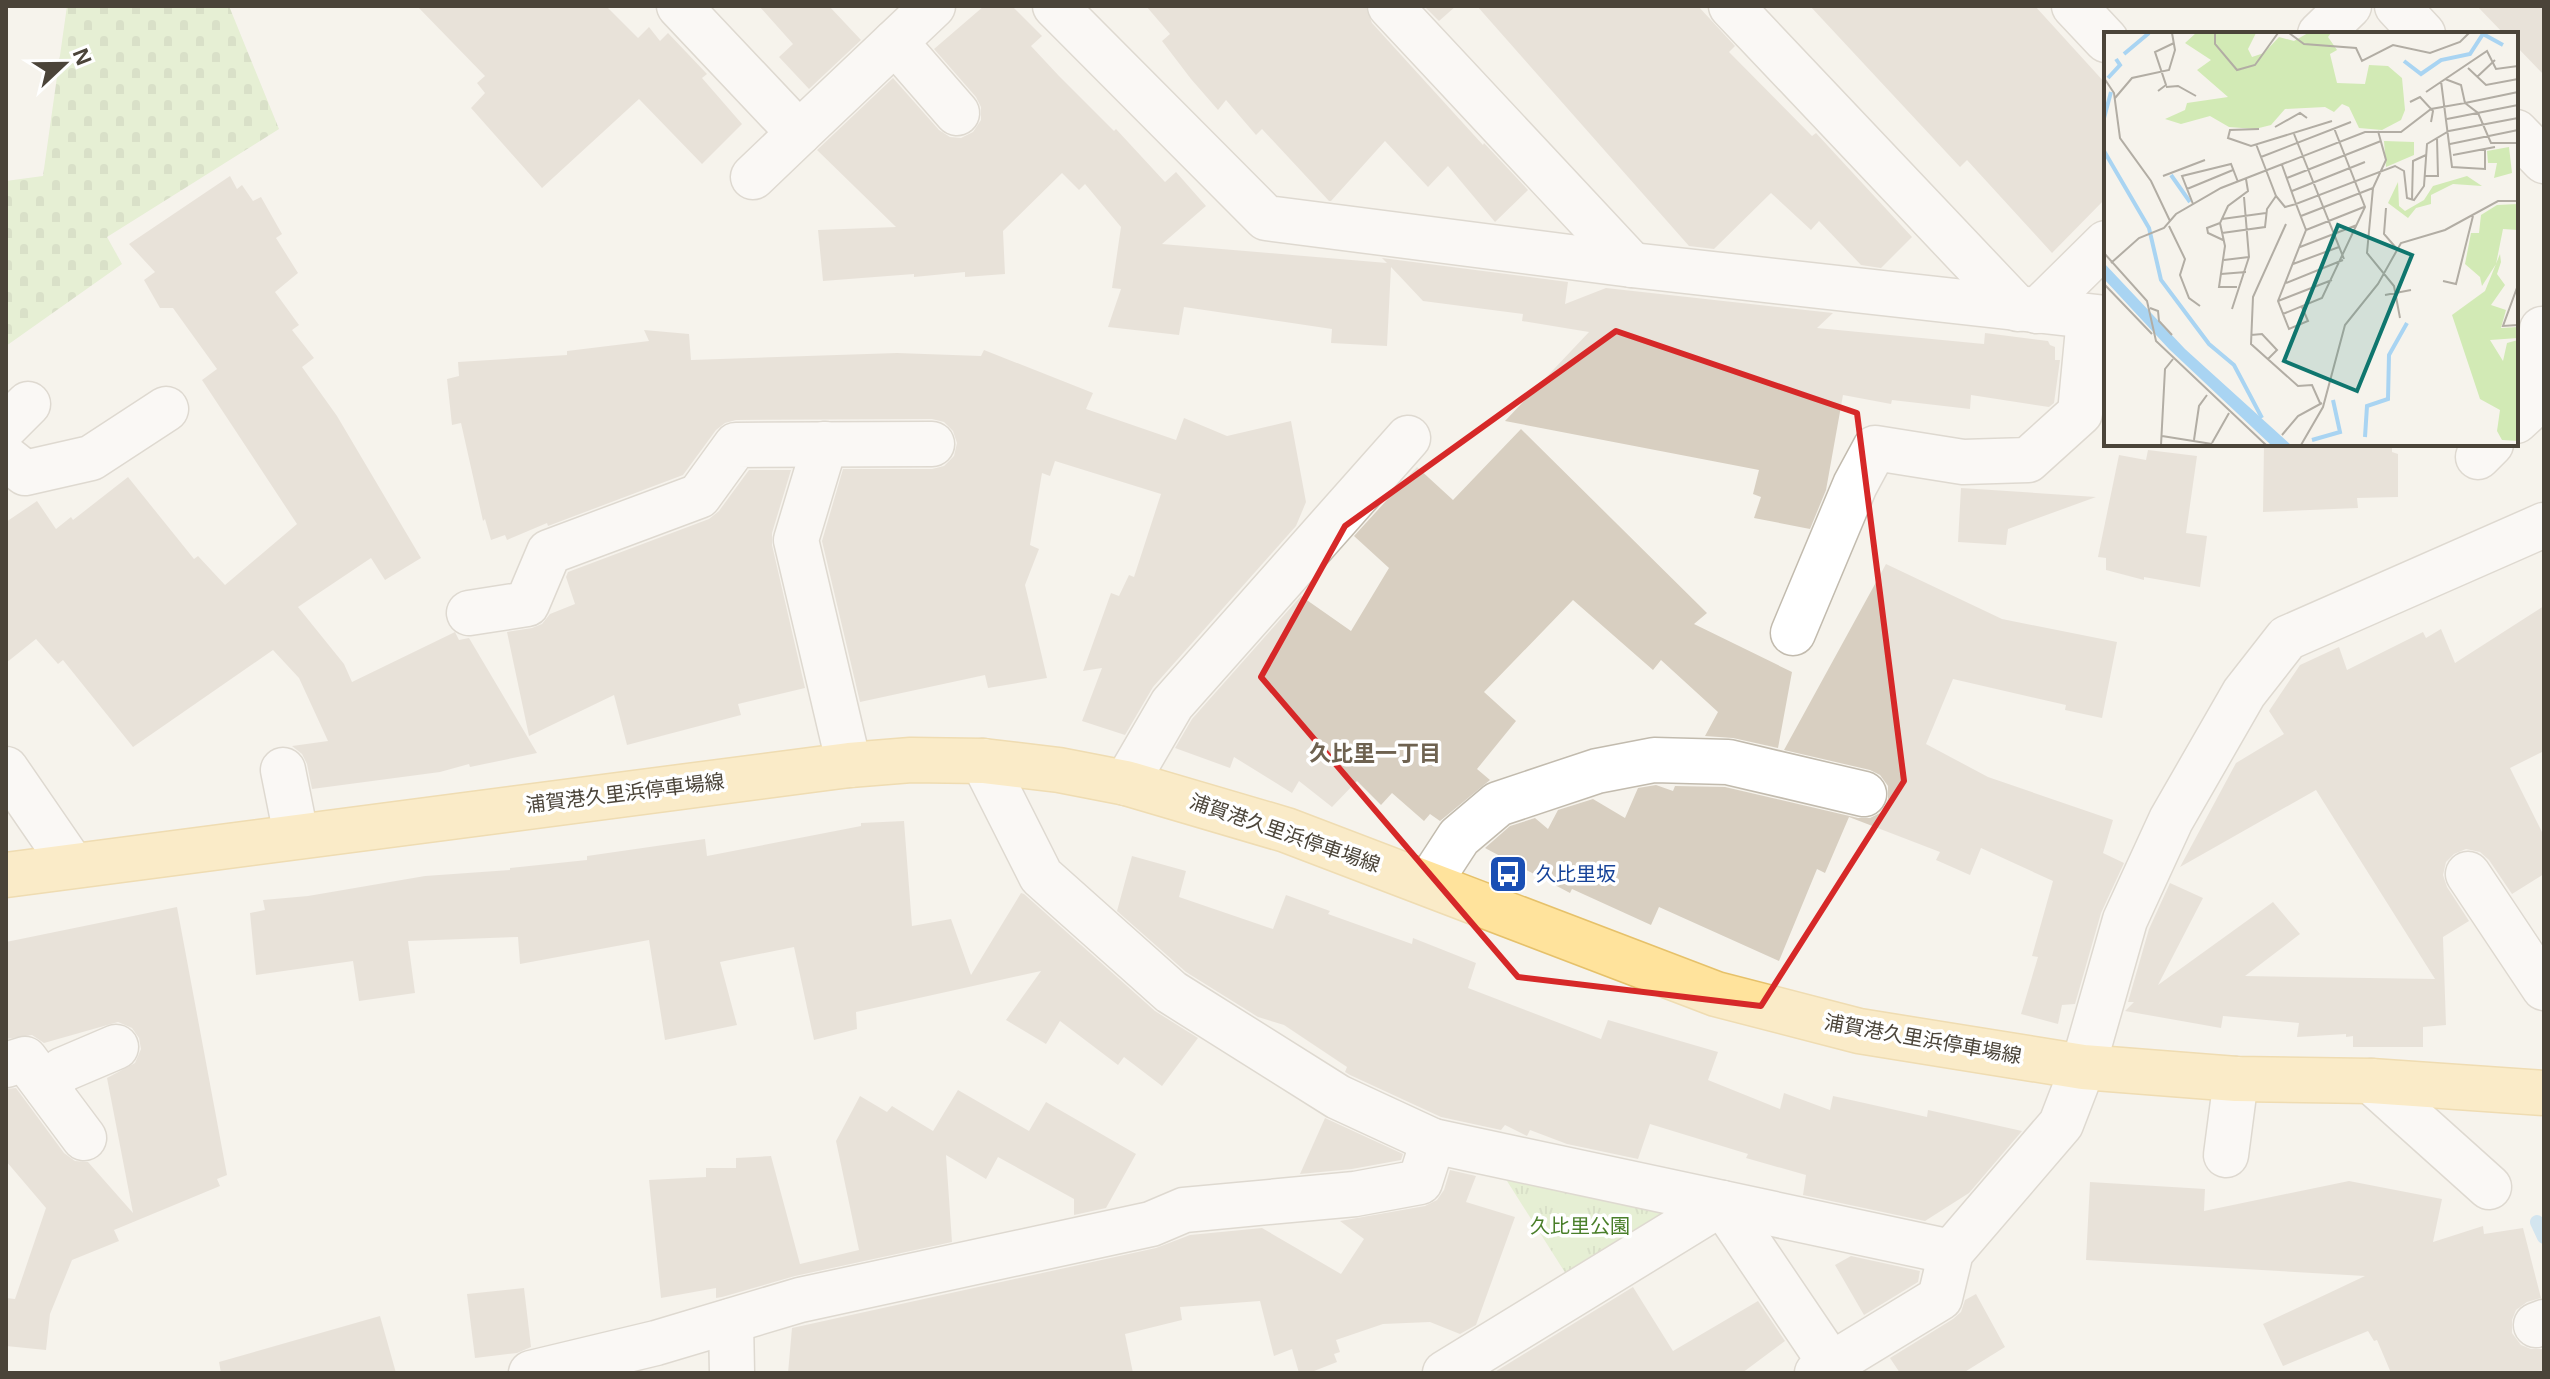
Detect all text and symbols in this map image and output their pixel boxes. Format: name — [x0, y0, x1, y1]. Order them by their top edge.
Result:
north arrow — [24, 24, 104, 104]
inset map — [2104, 32, 2518, 446]
text: N — [68, 45, 97, 69]
district label: 久比里一丁目 — [1309, 741, 1441, 766]
street label: 浦賀港久里浜停車場線 — [524, 770, 726, 816]
street label: 浦賀港久里浜停車場線 — [1187, 790, 1383, 876]
bus stop icon: 久比里坂 — [1487, 853, 1529, 895]
place label: 久比里坂 — [1536, 863, 1616, 885]
street label: 浦賀港久里浜停車場線 — [1823, 1011, 2023, 1067]
park label: 久比里公園 — [1530, 1215, 1630, 1237]

